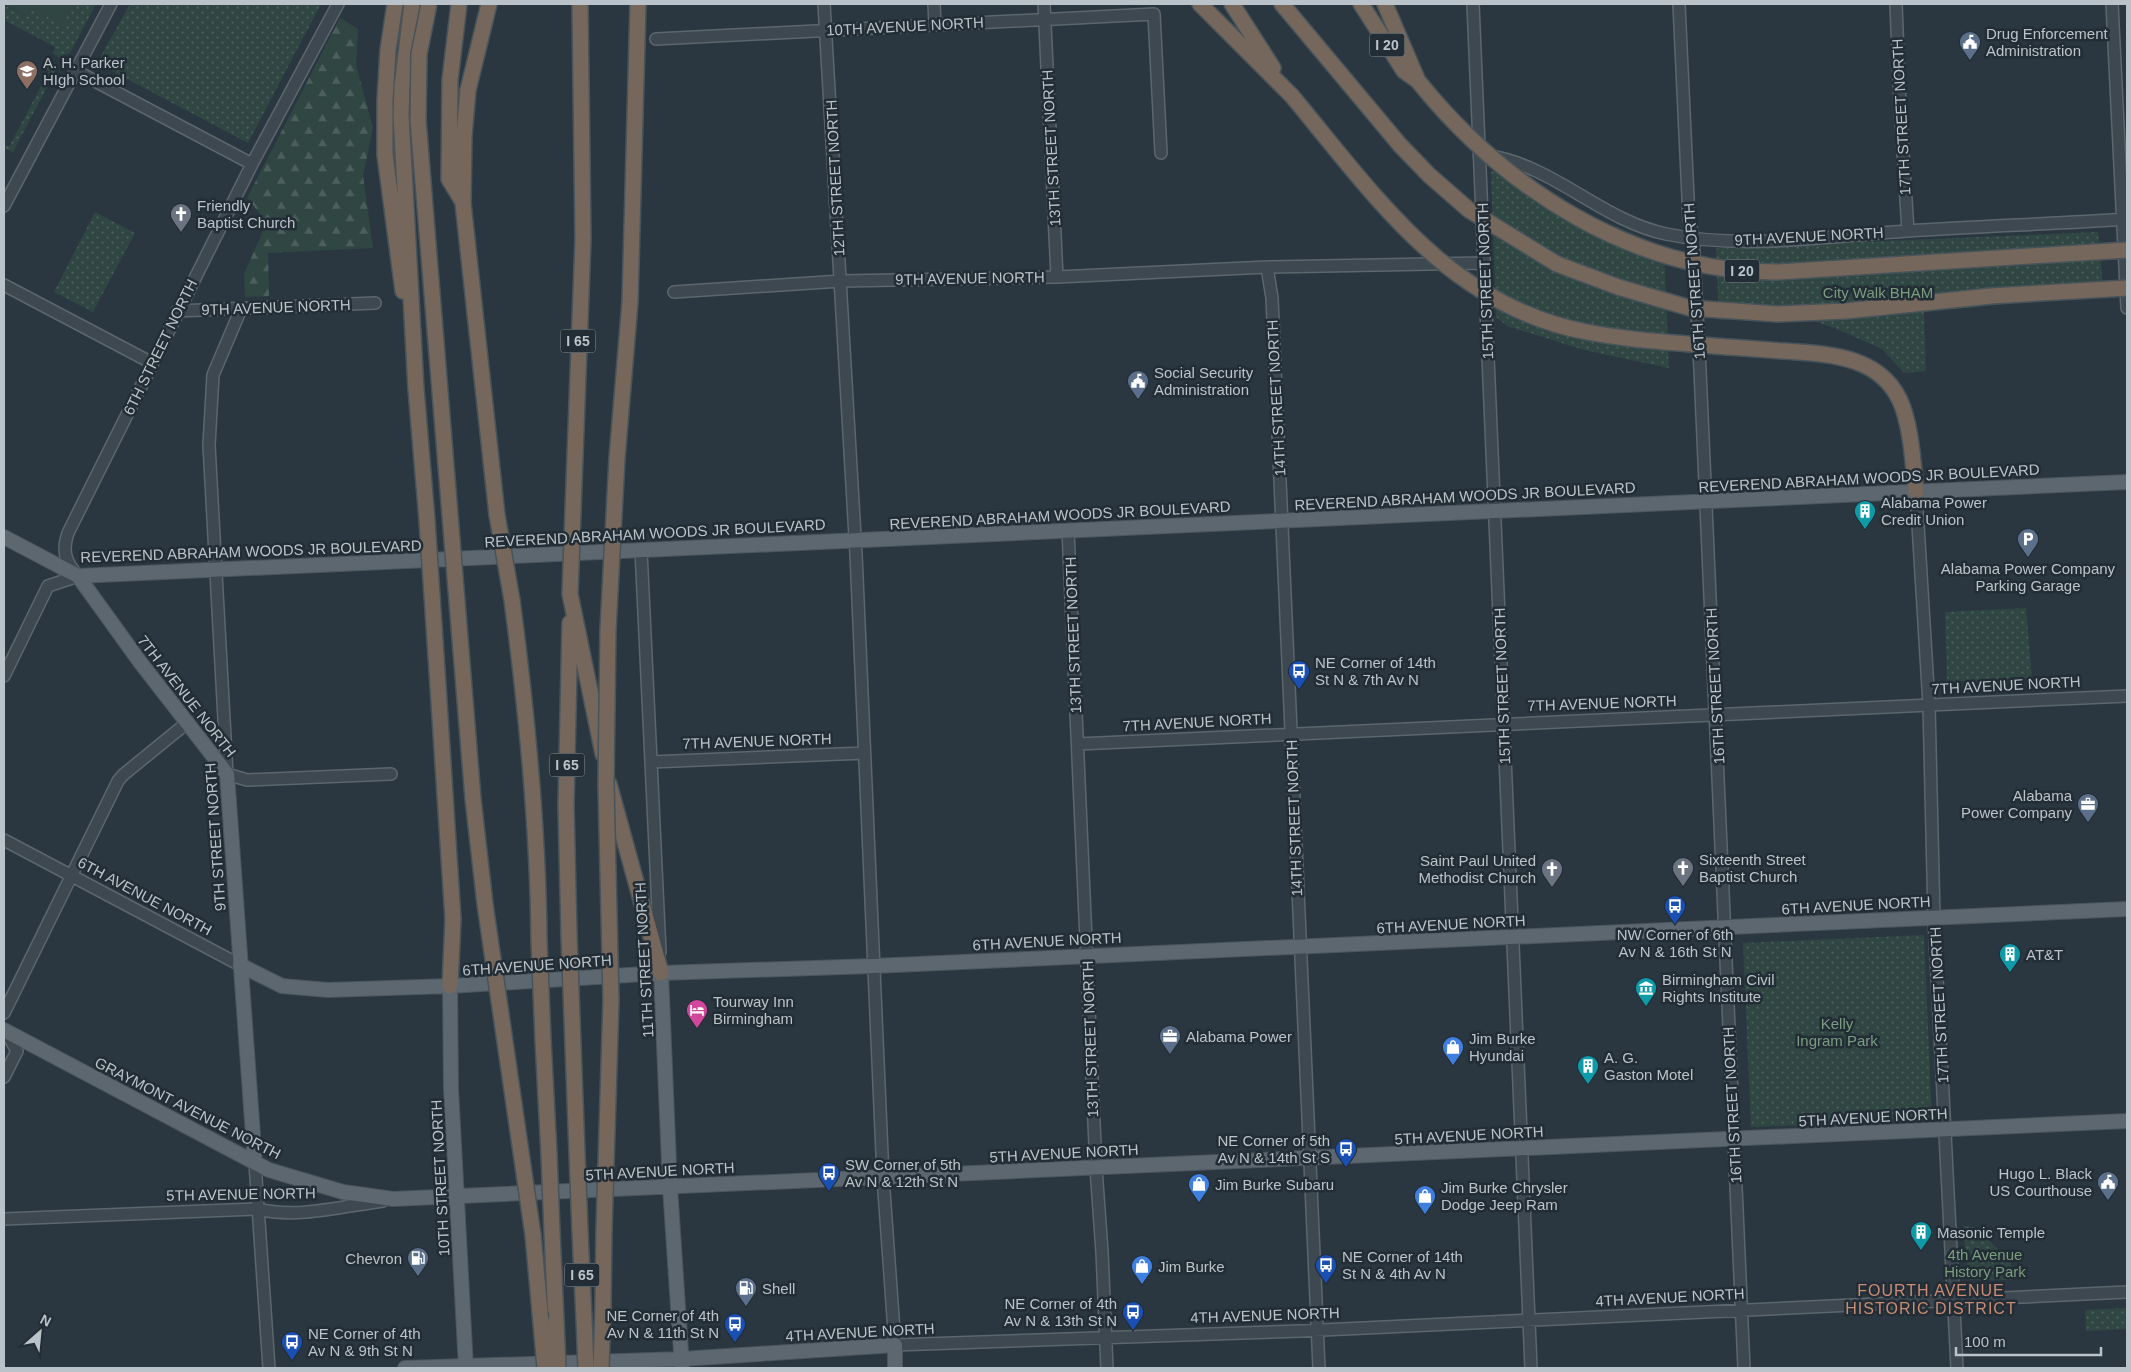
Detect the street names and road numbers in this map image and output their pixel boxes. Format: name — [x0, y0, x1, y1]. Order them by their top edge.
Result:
street label: 10TH AVENUE NORTH — [826, 13, 984, 39]
road number: I 20 — [1370, 34, 1404, 56]
street label: 17TH STREET NORTH — [1888, 38, 1914, 196]
street label: 13TH STREET NORTH — [1038, 69, 1064, 227]
street label: 12TH STREET NORTH — [822, 99, 848, 257]
street label: 15TH STREET NORTH — [1474, 202, 1496, 360]
street label: 16TH STREET NORTH — [1680, 202, 1708, 360]
street label: 9TH AVENUE NORTH — [1734, 224, 1884, 248]
road number: I 20 — [1724, 260, 1760, 282]
street label: 9TH AVENUE NORTH — [895, 268, 1045, 288]
street label: 6TH STREET NORTH — [120, 276, 200, 418]
street label: 9TH AVENUE NORTH — [201, 296, 351, 318]
street label: 14TH STREET NORTH — [1263, 319, 1289, 477]
road number: I 65 — [560, 330, 596, 352]
street label: REVEREND ABRAHAM WOODS JR BOULEVARD — [1698, 461, 2040, 495]
street label: REVEREND ABRAHAM WOODS JR BOULEVARD — [1294, 479, 1636, 513]
street label: REVEREND ABRAHAM WOODS JR BOULEVARD — [889, 498, 1231, 532]
street label: REVEREND ABRAHAM WOODS JR BOULEVARD — [484, 516, 826, 550]
street label: REVEREND ABRAHAM WOODS JR BOULEVARD — [80, 537, 422, 565]
street label: 13TH STREET NORTH — [1062, 556, 1084, 714]
street label: 15TH STREET NORTH — [1491, 607, 1513, 765]
street label: 16TH STREET NORTH — [1702, 607, 1728, 765]
street label: 7TH AVENUE NORTH — [134, 632, 240, 760]
street label: 7TH AVENUE NORTH — [1931, 673, 2081, 697]
street label: 7TH AVENUE NORTH — [1527, 692, 1677, 714]
street label: 7TH AVENUE NORTH — [1122, 710, 1272, 734]
street label: 7TH AVENUE NORTH — [682, 730, 832, 752]
street label: 14TH STREET NORTH — [1283, 739, 1305, 897]
road number: I 65 — [550, 754, 584, 776]
street label: 9TH STREET NORTH — [201, 762, 229, 912]
street label: 6TH AVENUE NORTH — [75, 853, 215, 939]
street label: 11TH STREET NORTH — [631, 882, 657, 1038]
street label: 6TH AVENUE NORTH — [1781, 893, 1931, 917]
street label: 6TH AVENUE NORTH — [1376, 912, 1526, 936]
street label: 17TH STREET NORTH — [1926, 926, 1952, 1084]
street label: 6TH AVENUE NORTH — [972, 929, 1122, 953]
street label: 6TH AVENUE NORTH — [462, 951, 612, 979]
street label: 13TH STREET NORTH — [1079, 960, 1101, 1118]
street label: 16TH STREET NORTH — [1719, 1026, 1745, 1184]
street label: GRAYMONT AVENUE NORTH — [92, 1054, 284, 1162]
street label: 10TH STREET NORTH — [427, 1099, 453, 1257]
street label: 5TH AVENUE NORTH — [1798, 1105, 1948, 1129]
street label: 5TH AVENUE NORTH — [1394, 1123, 1544, 1147]
street label: 5TH AVENUE NORTH — [989, 1141, 1139, 1165]
street label: 5TH AVENUE NORTH — [585, 1159, 735, 1183]
street label: 5TH AVENUE NORTH — [166, 1184, 316, 1204]
road number: I 65 — [564, 1264, 600, 1286]
street label: 4TH AVENUE NORTH — [1595, 1285, 1745, 1309]
street label: 4TH AVENUE NORTH — [1190, 1304, 1340, 1326]
street label: 4TH AVENUE NORTH — [785, 1320, 935, 1344]

